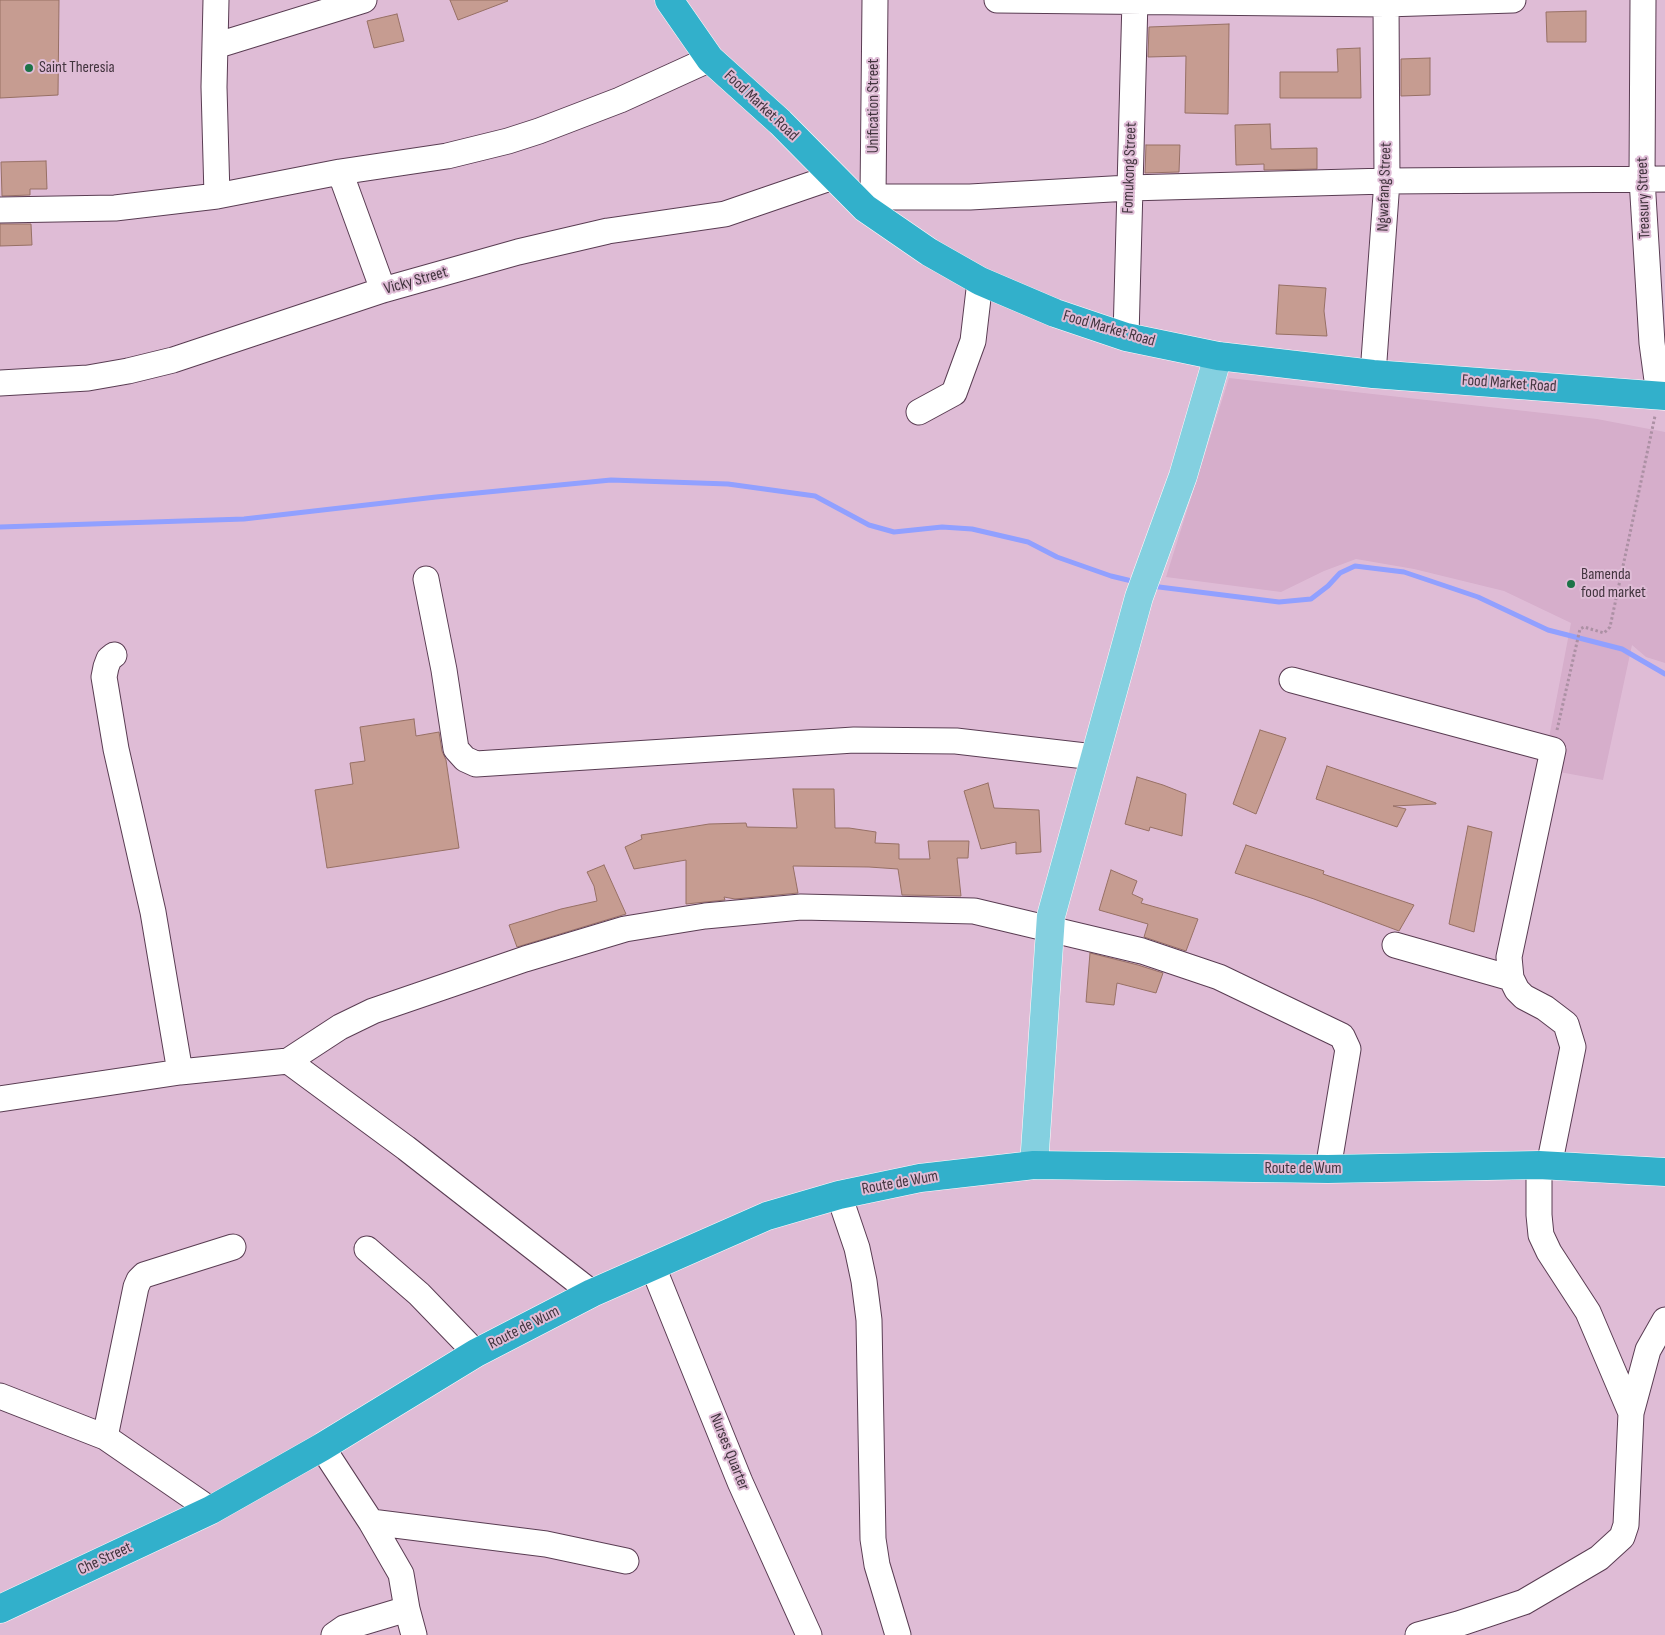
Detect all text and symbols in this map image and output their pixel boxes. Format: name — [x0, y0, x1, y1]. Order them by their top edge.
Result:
place label: Saint Theresia — [39, 58, 115, 78]
street label: Unification Street — [864, 59, 884, 153]
marker: Saint Theresia — [23, 62, 35, 74]
street label: Food Market Road — [720, 67, 802, 145]
street label: Fomukong Street — [1119, 122, 1141, 214]
street label: Ngwafang Street — [1374, 142, 1396, 232]
street label: Treasury Street — [1633, 157, 1655, 239]
street label: Vicky Street — [382, 263, 450, 299]
street label: Food Market Road — [1061, 307, 1157, 351]
street label: Food Market Road — [1461, 371, 1557, 397]
place label: Bamenda food market — [1581, 565, 1646, 603]
marker: Bamenda food market — [1565, 578, 1577, 590]
street label: Route de Wum — [1264, 1159, 1342, 1179]
street label: Route de Wum — [860, 1167, 940, 1199]
street label: Route de Wum — [485, 1302, 563, 1354]
street label: Nurses Quarter — [705, 1411, 753, 1493]
street label: Che Street — [75, 1538, 135, 1580]

